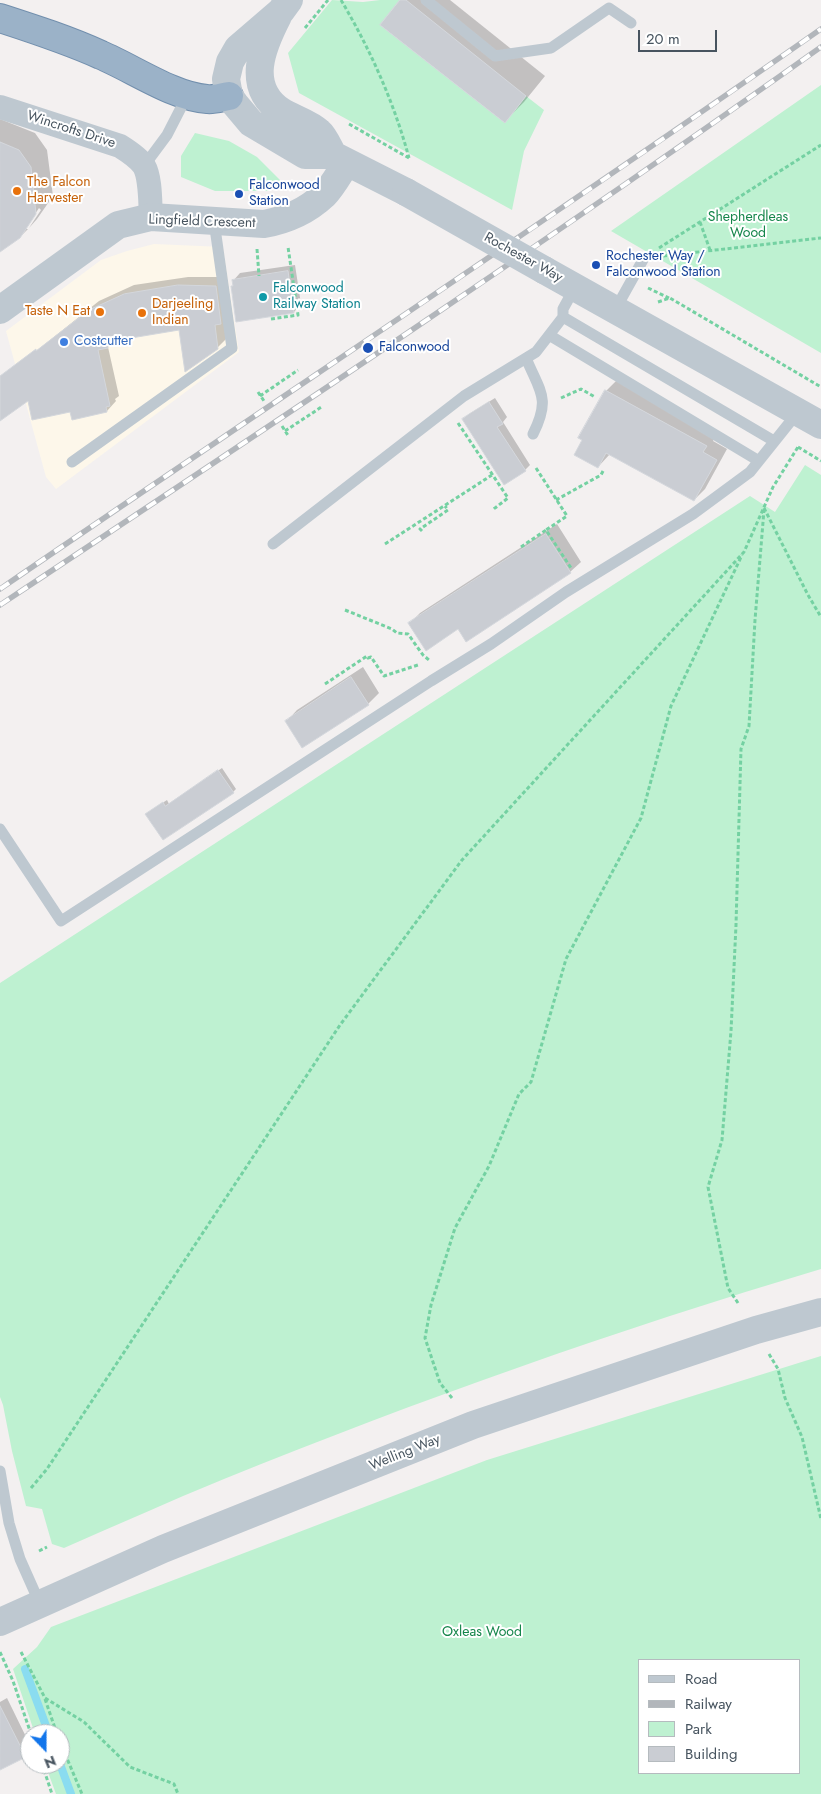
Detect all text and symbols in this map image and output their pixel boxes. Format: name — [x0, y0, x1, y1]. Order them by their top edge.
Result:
scale bar — [641, 20, 720, 52]
text: 20 m — [646, 28, 680, 50]
street label: Wincrofts Drive — [25, 108, 117, 152]
place label: The Falcon Harvester — [27, 175, 90, 208]
place label: Falconwood Station — [249, 178, 320, 210]
marker: The Falcon Harvester — [11, 185, 23, 197]
marker: Falconwood Station — [233, 188, 245, 200]
park label: Shepherdleas Wood — [708, 210, 788, 242]
street label: Lingfield Crescent — [148, 212, 256, 232]
street label: Rochester Way — [481, 230, 565, 286]
place label: Rochester Way / Falconwood Station — [606, 249, 721, 282]
marker: Rochester Way / Falconwood Station — [590, 259, 602, 271]
place label: Falconwood Railway Station — [273, 281, 361, 314]
marker: Falconwood Railway Station — [257, 291, 269, 303]
place label: Darjeeling Indian — [152, 297, 213, 330]
place label: Taste N Eat — [25, 304, 90, 320]
marker: Taste N Eat — [94, 306, 106, 318]
marker: Darjeeling Indian — [136, 307, 148, 319]
place label: Costcutter — [74, 334, 133, 350]
marker: Costcutter — [58, 336, 70, 348]
place label: Falconwood — [379, 340, 450, 356]
marker: Falconwood — [361, 341, 375, 355]
street label: Welling Way — [367, 1431, 443, 1475]
park label: Oxleas Wood — [442, 1625, 522, 1641]
legend — [638, 1659, 801, 1774]
text: Road — [685, 1668, 717, 1690]
text: Railway — [685, 1693, 732, 1715]
text: Park — [685, 1718, 712, 1740]
north arrow — [20, 1724, 70, 1774]
text: Building — [685, 1743, 737, 1765]
text: N — [41, 1751, 59, 1773]

